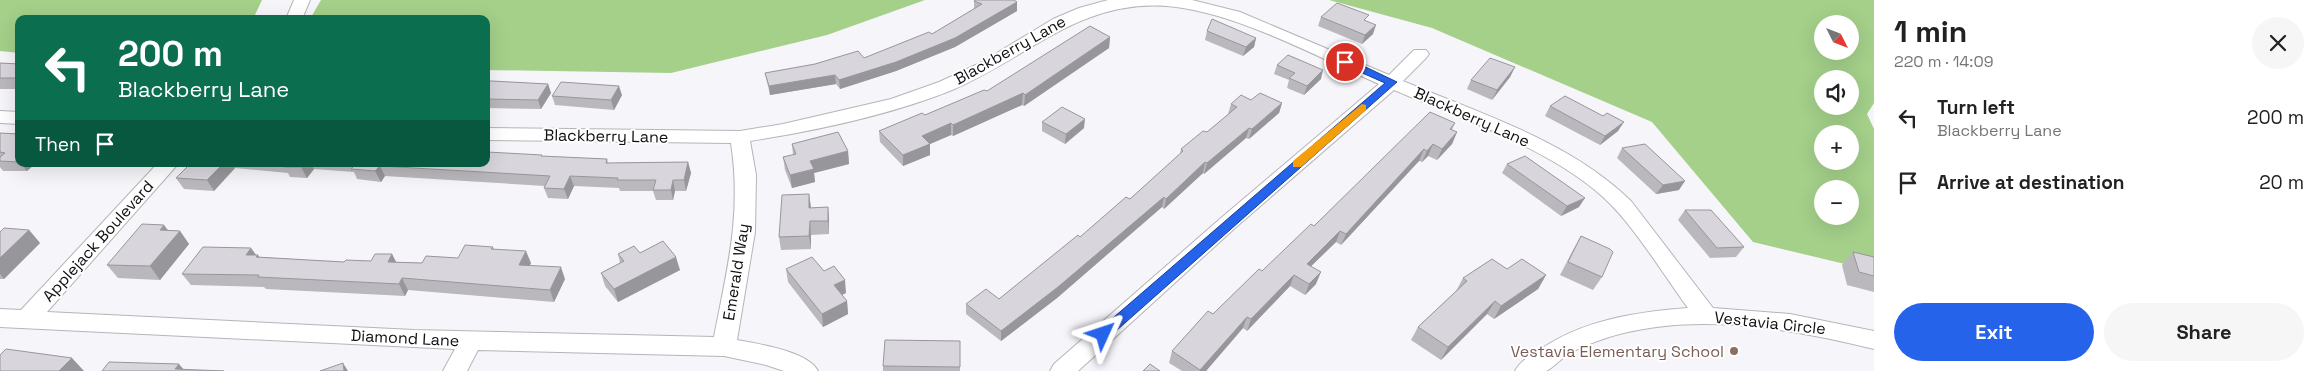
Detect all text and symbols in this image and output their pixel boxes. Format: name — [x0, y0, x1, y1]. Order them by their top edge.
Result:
street label: Blackberry Lane — [950, 11, 1070, 89]
text: 1 min — [1894, 12, 1967, 51]
north arrow — [1814, 15, 1859, 60]
map controls — [1814, 15, 1859, 225]
button: close — [2252, 17, 2304, 69]
text: 200 m — [118, 32, 223, 76]
icon: left — [35, 35, 100, 100]
pin — [1324, 41, 1366, 83]
icon: arrive — [1331, 48, 1359, 76]
text: 220 m · 14:09 — [1894, 51, 1993, 72]
button: sound — [1814, 70, 1859, 115]
text: Blackberry Lane — [118, 75, 289, 103]
street label: Blackberry Lane — [1411, 82, 1533, 152]
text: Turn left — [1937, 95, 2015, 120]
icon: left — [1894, 104, 1922, 132]
text: 200 m — [2247, 105, 2304, 130]
text: Blackberry Lane — [1937, 120, 2062, 141]
street label: Blackberry Lane — [544, 124, 668, 148]
button: + — [1814, 125, 1859, 170]
icon: arrive — [91, 130, 119, 158]
text: Then — [35, 132, 81, 157]
icon: arrive — [1894, 169, 1922, 197]
text: Arrive at destination — [1937, 170, 2125, 195]
text: 20 m — [2259, 170, 2304, 195]
street label: Applejack Boulevard — [38, 176, 158, 306]
button: − — [1814, 180, 1859, 225]
street label: Emerald Way — [718, 222, 754, 322]
button: Exit — [1894, 303, 2094, 361]
button: Share — [2104, 303, 2304, 361]
position arrow — [1076, 307, 1128, 359]
street label: Vestavia Circle — [1713, 307, 1827, 339]
street label: Diamond Lane — [350, 325, 460, 351]
place label: Vestavia Elementary School — [1510, 341, 1724, 362]
marker: Vestavia Elementary School — [1728, 345, 1740, 357]

